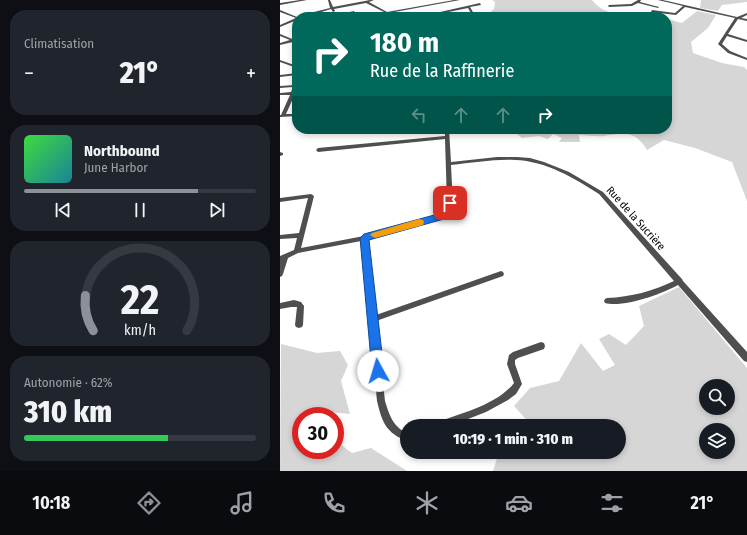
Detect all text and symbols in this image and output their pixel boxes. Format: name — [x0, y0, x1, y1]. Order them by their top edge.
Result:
text: 180 m — [370, 26, 439, 59]
icon: right — [304, 28, 356, 80]
text: Climatisation — [24, 36, 94, 51]
text: 21° — [120, 55, 160, 91]
text: − — [24, 60, 34, 87]
text: + — [246, 60, 256, 87]
text: Rue de la Raffinerie — [370, 60, 514, 82]
icon: left — [408, 104, 430, 126]
icon: ahead — [450, 104, 472, 126]
icon: ahead — [492, 104, 514, 126]
icon: right — [534, 104, 556, 126]
text: Northbound — [84, 142, 160, 160]
text: June Harbor — [84, 160, 148, 175]
street label: Rue de la Sucrière — [604, 184, 668, 253]
pin — [433, 186, 467, 220]
icon: arrive — [439, 192, 461, 214]
icon: previous — [52, 199, 74, 221]
icon: pause — [129, 199, 151, 221]
icon: next — [206, 199, 228, 221]
text: 22 — [120, 275, 159, 325]
text: km/h — [124, 322, 156, 339]
position arrow — [357, 350, 399, 392]
text: Autonomie · 62% — [24, 375, 113, 390]
map controls — [699, 379, 735, 459]
button: search — [699, 379, 735, 415]
text: 310 km — [24, 394, 112, 430]
speed limit sign: 30 — [292, 407, 344, 459]
button: layers — [699, 423, 735, 459]
text: 10:19 · 1 min · 310 m — [453, 430, 573, 448]
icon: directions — [135, 489, 163, 517]
icon: music — [228, 489, 256, 517]
icon: phone — [320, 489, 348, 517]
icon: climate — [413, 489, 441, 517]
icon: car — [505, 489, 533, 517]
icon: filters — [598, 489, 626, 517]
text: 10:18 — [32, 492, 70, 514]
text: 21° — [691, 492, 715, 514]

